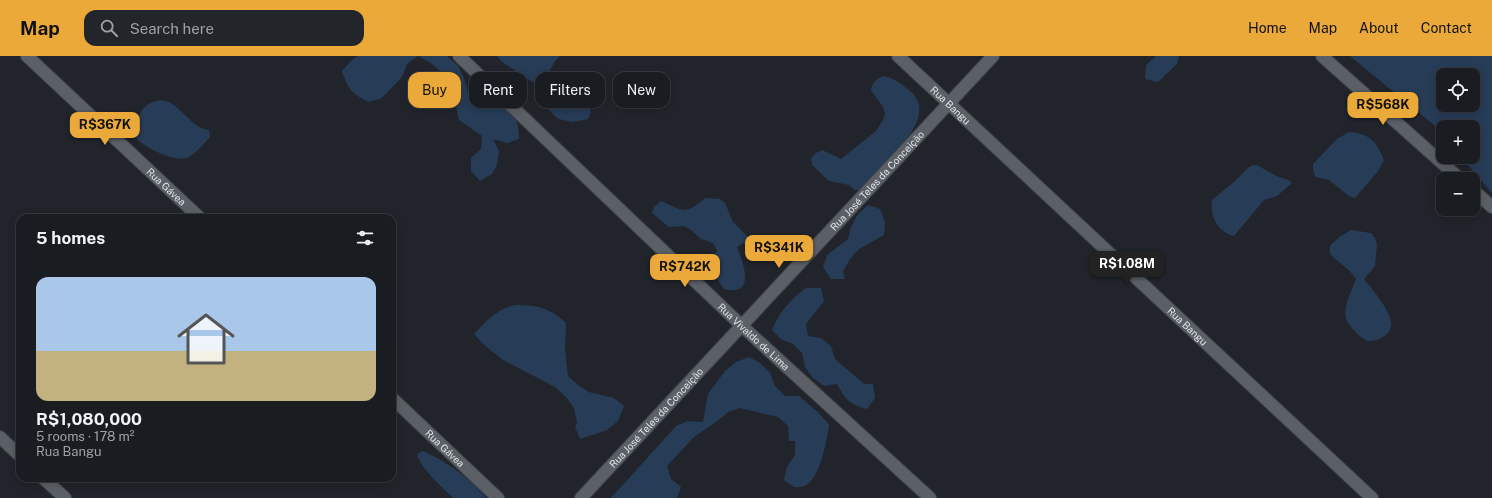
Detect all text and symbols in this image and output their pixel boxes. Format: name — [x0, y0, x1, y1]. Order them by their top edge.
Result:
search box — [84, 10, 364, 46]
text: Map — [20, 17, 60, 39]
icon: search — [98, 17, 120, 39]
text: Search here — [130, 20, 214, 37]
text: Home — [1248, 20, 1287, 36]
text: Map — [1309, 20, 1337, 36]
text: About — [1359, 20, 1399, 36]
text: Contact — [1421, 20, 1472, 36]
map controls — [1436, 68, 1480, 216]
button: locate — [1436, 68, 1480, 112]
chip: Buy — [408, 72, 461, 108]
chip: Rent — [469, 72, 527, 108]
chip: Filters — [535, 72, 605, 108]
chip: New — [613, 72, 670, 108]
street label: Rua Bangu — [928, 84, 973, 127]
pin: R$568K — [1350, 92, 1416, 126]
text: R$568K — [1356, 97, 1410, 112]
pin: R$367K — [72, 112, 138, 146]
text: R$367K — [79, 117, 131, 132]
button: + — [1436, 120, 1480, 164]
street label: Rua José Teles da Conceição — [827, 128, 927, 233]
street label: Rua Gávea — [144, 165, 189, 208]
button: − — [1436, 172, 1480, 216]
icon: filters — [354, 227, 376, 249]
text: 5 homes — [36, 228, 105, 248]
pin: R$341K — [746, 235, 812, 269]
text: R$341K — [754, 240, 804, 255]
pin: R$1.08M — [1090, 251, 1164, 285]
pin: R$742K — [652, 254, 718, 288]
text: R$1.08M — [1099, 256, 1155, 271]
text: R$742K — [659, 259, 711, 274]
street label: Rua Vivaldo de Lima — [716, 300, 792, 373]
icon: home — [170, 303, 242, 375]
street label: Rua Bangu — [1165, 304, 1210, 348]
street label: Rua José Teles da Conceição — [607, 365, 706, 470]
text: R$1,080,000 — [36, 409, 142, 429]
street label: Rua Gávea — [423, 427, 467, 469]
text: 5 rooms · 178 m² — [36, 429, 135, 444]
text: Rua Bangu — [36, 444, 101, 459]

